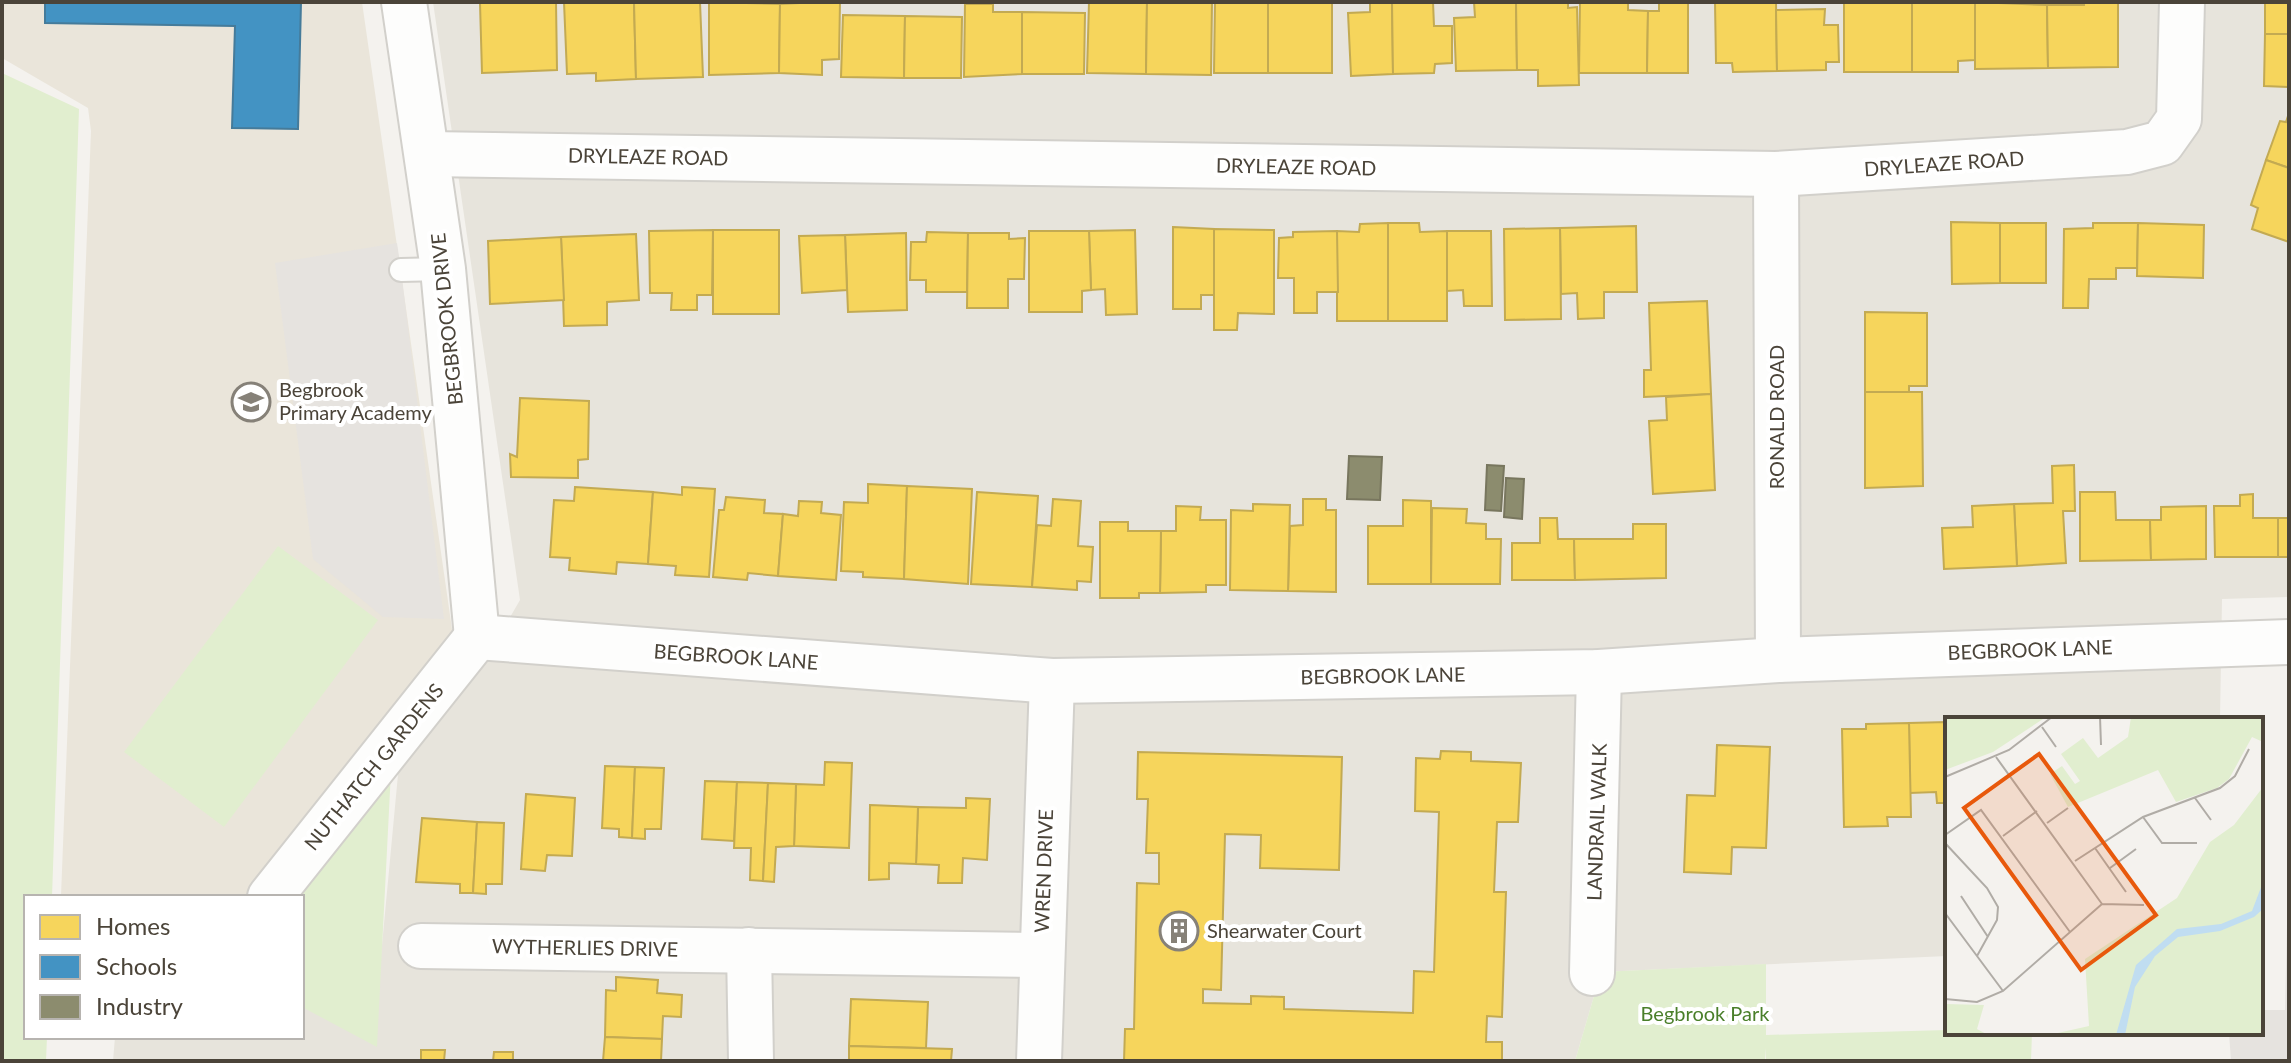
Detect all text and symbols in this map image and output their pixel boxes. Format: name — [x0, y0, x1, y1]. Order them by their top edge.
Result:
street label: DRYLEAZE ROAD — [568, 143, 728, 169]
street label: DRYLEAZE ROAD — [1863, 145, 2025, 181]
street label: DRYLEAZE ROAD — [1216, 153, 1376, 179]
street label: BEGBROOK DRIVE — [425, 232, 467, 406]
street label: RONALD ROAD — [1764, 345, 1788, 489]
place label: Begbrook Primary Academy — [279, 377, 433, 424]
school or university icon: Begbrook Primary Academy — [230, 381, 272, 423]
street label: BEGBROOK LANE — [1947, 634, 2113, 664]
street label: BEGBROOK LANE — [653, 638, 819, 674]
street label: BEGBROOK LANE — [1300, 662, 1466, 688]
street label: NUTHATCH GARDENS — [299, 678, 448, 855]
inset map — [1945, 717, 2263, 1035]
street label: LANDRAIL WALK — [1581, 742, 1611, 901]
street label: WREN DRIVE — [1029, 809, 1057, 933]
legend — [24, 895, 304, 1039]
building icon: Shearwater Court — [1158, 910, 1200, 952]
text: Homes — [96, 911, 170, 940]
place label: Shearwater Court — [1207, 918, 1362, 942]
street label: WYTHERLIES DRIVE — [492, 933, 678, 961]
text: Schools — [96, 951, 177, 980]
text: Industry — [96, 991, 183, 1020]
park label: Begbrook Park — [1641, 1001, 1770, 1025]

